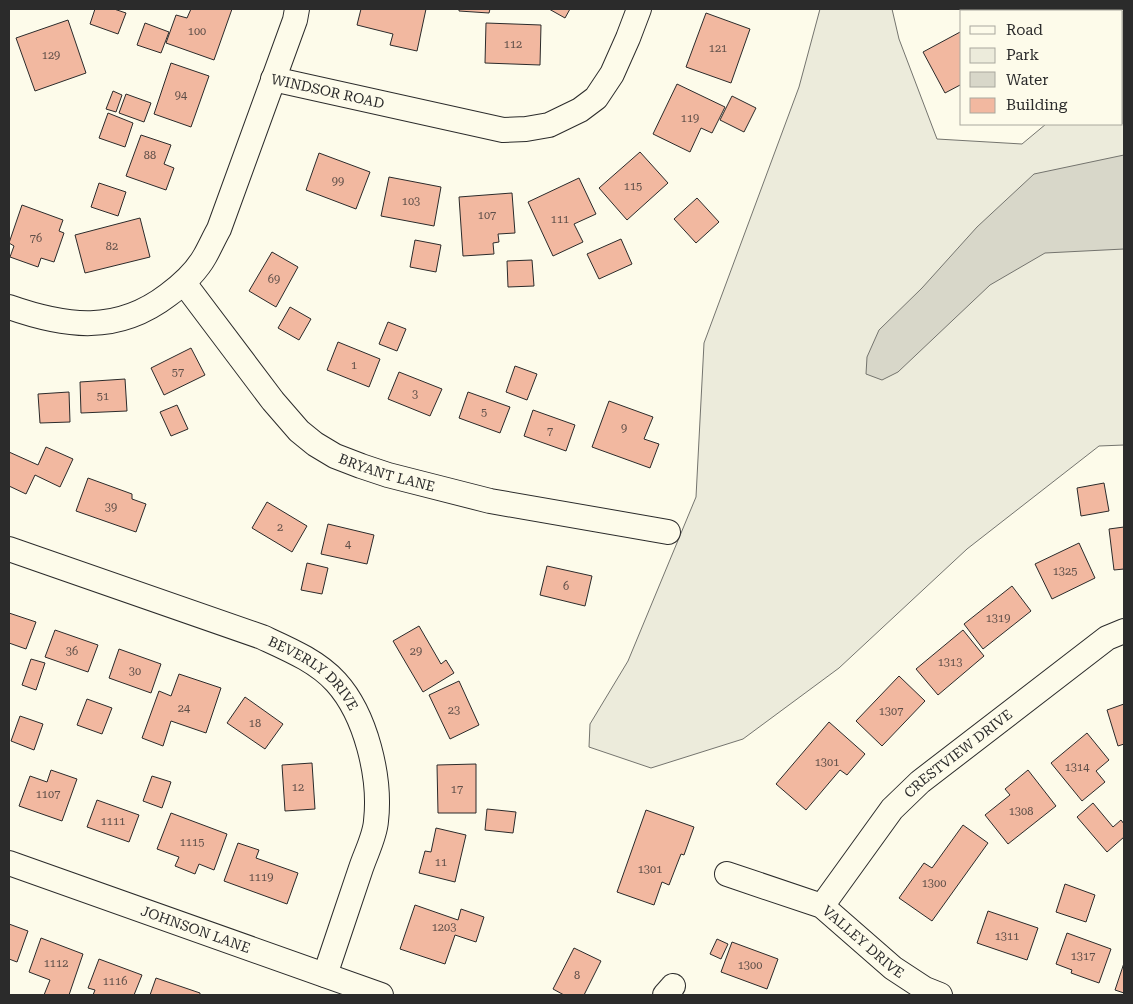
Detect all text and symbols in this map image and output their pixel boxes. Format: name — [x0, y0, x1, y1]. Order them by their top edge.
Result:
legend — [960, 10, 1123, 125]
text: Road — [1006, 21, 1043, 39]
house number: 100 — [188, 25, 206, 38]
house number: 112 — [504, 38, 522, 51]
house number: 121 — [709, 42, 727, 55]
text: Park — [1006, 46, 1040, 64]
house number: 129 — [42, 49, 60, 62]
street label: WINDSOR ROAD — [270, 71, 386, 111]
text: Water — [1006, 71, 1048, 89]
house number: 94 — [175, 89, 188, 102]
text: Building — [1006, 96, 1068, 114]
house number: 119 — [681, 112, 699, 125]
house number: 88 — [144, 149, 156, 162]
house number: 99 — [332, 175, 344, 188]
house number: 115 — [624, 180, 642, 193]
house number: 103 — [402, 195, 420, 208]
house number: 107 — [478, 209, 496, 222]
house number: 111 — [551, 213, 569, 226]
house number: 76 — [30, 232, 42, 245]
house number: 82 — [106, 240, 118, 253]
house number: 69 — [268, 273, 280, 286]
house number: 1 — [351, 359, 357, 372]
house number: 57 — [172, 366, 184, 379]
house number: 3 — [412, 388, 418, 401]
house number: 51 — [97, 390, 109, 403]
house number: 5 — [481, 406, 487, 419]
house number: 9 — [621, 422, 627, 435]
house number: 7 — [547, 425, 553, 438]
street label: BRYANT LANE — [336, 450, 437, 495]
house number: 39 — [105, 501, 117, 514]
house number: 2 — [277, 521, 283, 534]
house number: 4 — [345, 538, 352, 551]
house number: 1325 — [1053, 565, 1077, 578]
house number: 6 — [563, 580, 569, 593]
house number: 1319 — [986, 612, 1010, 625]
street label: BEVERLY DRIVE — [266, 633, 362, 713]
house number: 36 — [66, 645, 78, 658]
house number: 29 — [410, 645, 422, 658]
house number: 1313 — [938, 656, 962, 669]
house number: 30 — [129, 665, 141, 678]
house number: 24 — [178, 702, 191, 715]
house number: 23 — [448, 704, 460, 717]
house number: 1307 — [879, 705, 903, 718]
street label: CRESTVIEW DRIVE — [901, 706, 1015, 801]
house number: 18 — [249, 717, 261, 730]
house number: 1301 — [815, 756, 839, 769]
house number: 1314 — [1065, 761, 1090, 774]
house number: 12 — [292, 781, 304, 794]
house number: 17 — [451, 783, 463, 796]
house number: 1107 — [36, 788, 60, 801]
house number: 1308 — [1009, 805, 1033, 818]
house number: 1111 — [101, 815, 125, 828]
house number: 1115 — [180, 836, 204, 849]
house number: 11 — [435, 856, 447, 869]
house number: 1301 — [638, 863, 662, 876]
house number: 1119 — [249, 871, 273, 884]
house number: 1300 — [922, 877, 946, 890]
street label: JOHNSON LANE — [139, 902, 253, 956]
street label: VALLEY DRIVE — [819, 902, 907, 981]
house number: 1203 — [432, 921, 456, 934]
house number: 1311 — [995, 930, 1019, 943]
house number: 1317 — [1071, 950, 1095, 963]
house number: 1112 — [44, 957, 68, 970]
house number: 1300 — [738, 959, 762, 972]
house number: 8 — [574, 969, 580, 982]
house number: 1116 — [103, 975, 127, 988]

